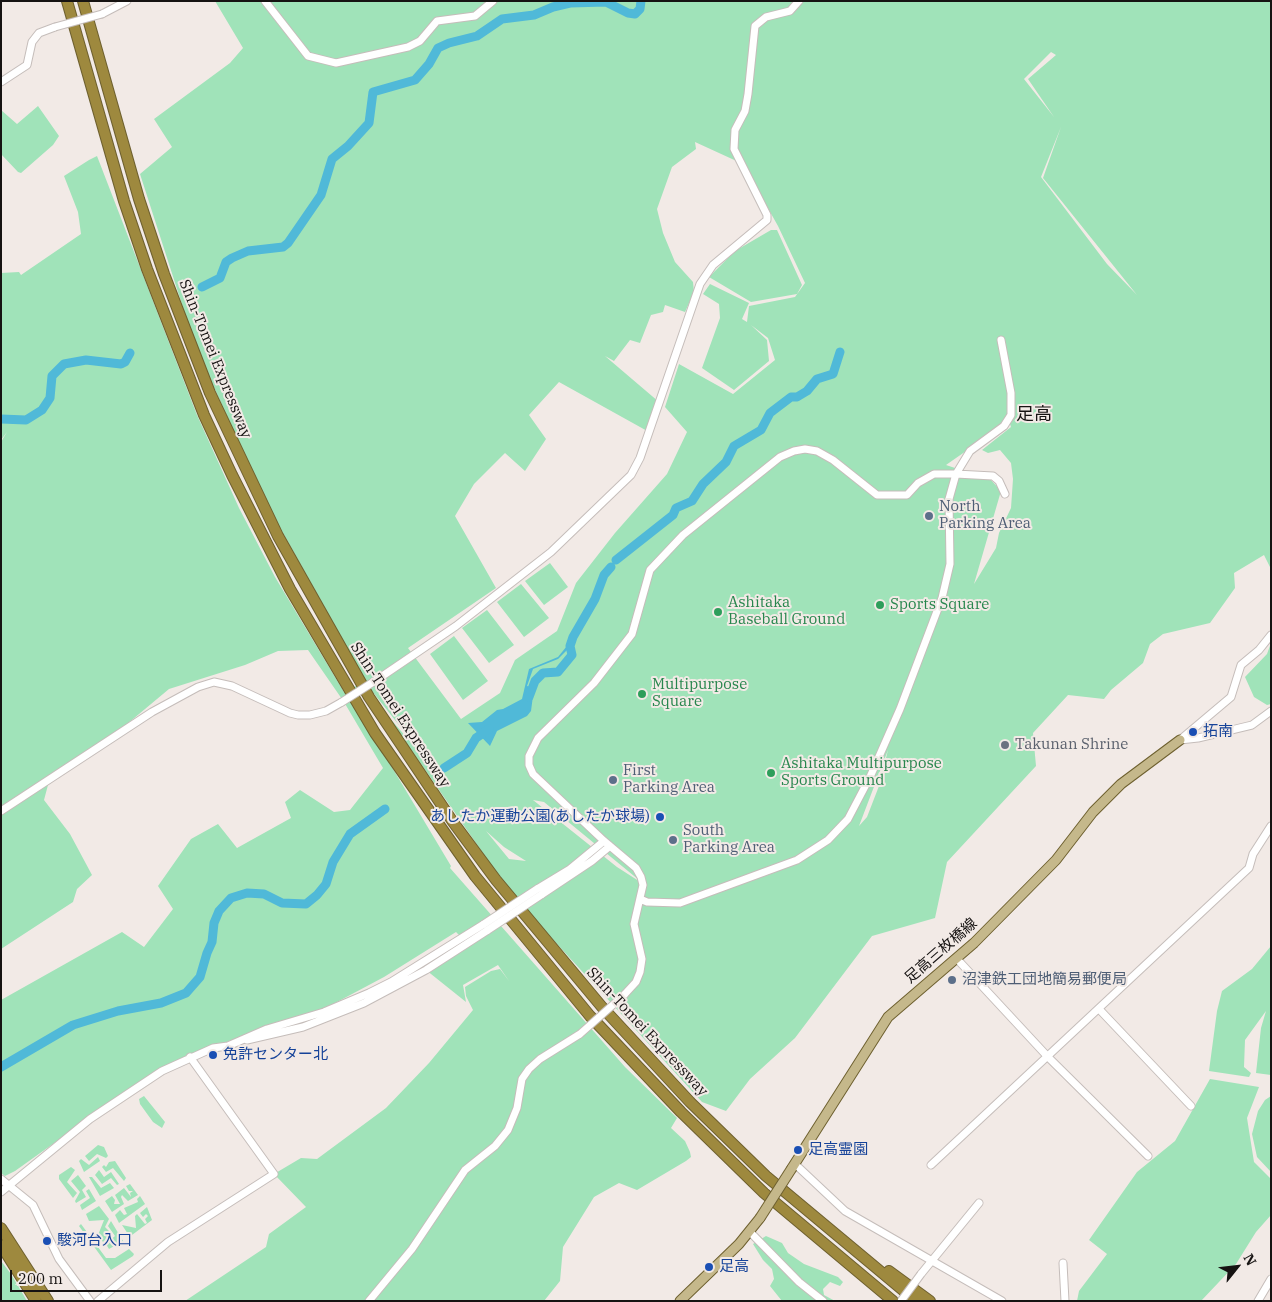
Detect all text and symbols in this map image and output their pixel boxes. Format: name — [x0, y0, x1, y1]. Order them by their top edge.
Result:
street label: Shin-Tomei Expressway — [175, 277, 255, 441]
district label: 足高 — [1016, 404, 1052, 426]
place label: North Parking Area — [939, 498, 1031, 533]
marker: North Parking Area — [923, 510, 935, 522]
place label: Ashitaka Baseball Ground — [728, 594, 845, 629]
place label: Sports Square — [890, 596, 989, 614]
marker: Sports Square — [874, 599, 886, 611]
marker: Ashitaka Baseball Ground — [712, 606, 724, 618]
street label: Shin-Tomei Expressway — [346, 639, 454, 791]
place label: Multipurpose Square — [652, 676, 747, 711]
marker: Multipurpose Square — [636, 688, 648, 700]
place label: 拓南 — [1203, 723, 1233, 741]
marker: 拓南 — [1187, 726, 1199, 738]
place label: Takunan Shrine — [1015, 736, 1128, 754]
marker: Takunan Shrine — [999, 739, 1011, 751]
place label: Ashitaka Multipurpose Sports Ground — [781, 755, 942, 790]
place label: First Parking Area — [623, 762, 715, 797]
marker: Ashitaka Multipurpose Sports Ground — [765, 767, 777, 779]
marker: First Parking Area — [607, 774, 619, 786]
place label: あしたか運動公園(あしたか球場) — [430, 808, 650, 826]
marker: あしたか運動公園(あしたか球場) — [654, 811, 666, 823]
place label: South Parking Area — [683, 822, 775, 857]
marker: South Parking Area — [667, 834, 679, 846]
street label: 足高三枚橋線 — [901, 915, 981, 987]
street label: Shin-Tomei Expressway — [583, 964, 711, 1100]
place label: 沼津鉄工団地簡易郵便局 — [962, 971, 1127, 989]
marker: 沼津鉄工団地簡易郵便局 — [946, 974, 958, 986]
place label: 免許センター北 — [223, 1046, 328, 1064]
marker: 免許センター北 — [207, 1049, 219, 1061]
place label: 足高霊園 — [808, 1141, 868, 1159]
marker: 足高霊園 — [792, 1144, 804, 1156]
place label: 駿河台入口 — [57, 1232, 132, 1250]
marker: 駿河台入口 — [41, 1235, 53, 1247]
north arrow — [1212, 1242, 1262, 1292]
text: N — [1240, 1251, 1261, 1269]
place label: 足高 — [719, 1258, 749, 1276]
scale bar — [12, 1260, 165, 1292]
marker: 足高 — [703, 1261, 715, 1273]
text: 200 m — [18, 1269, 63, 1288]

